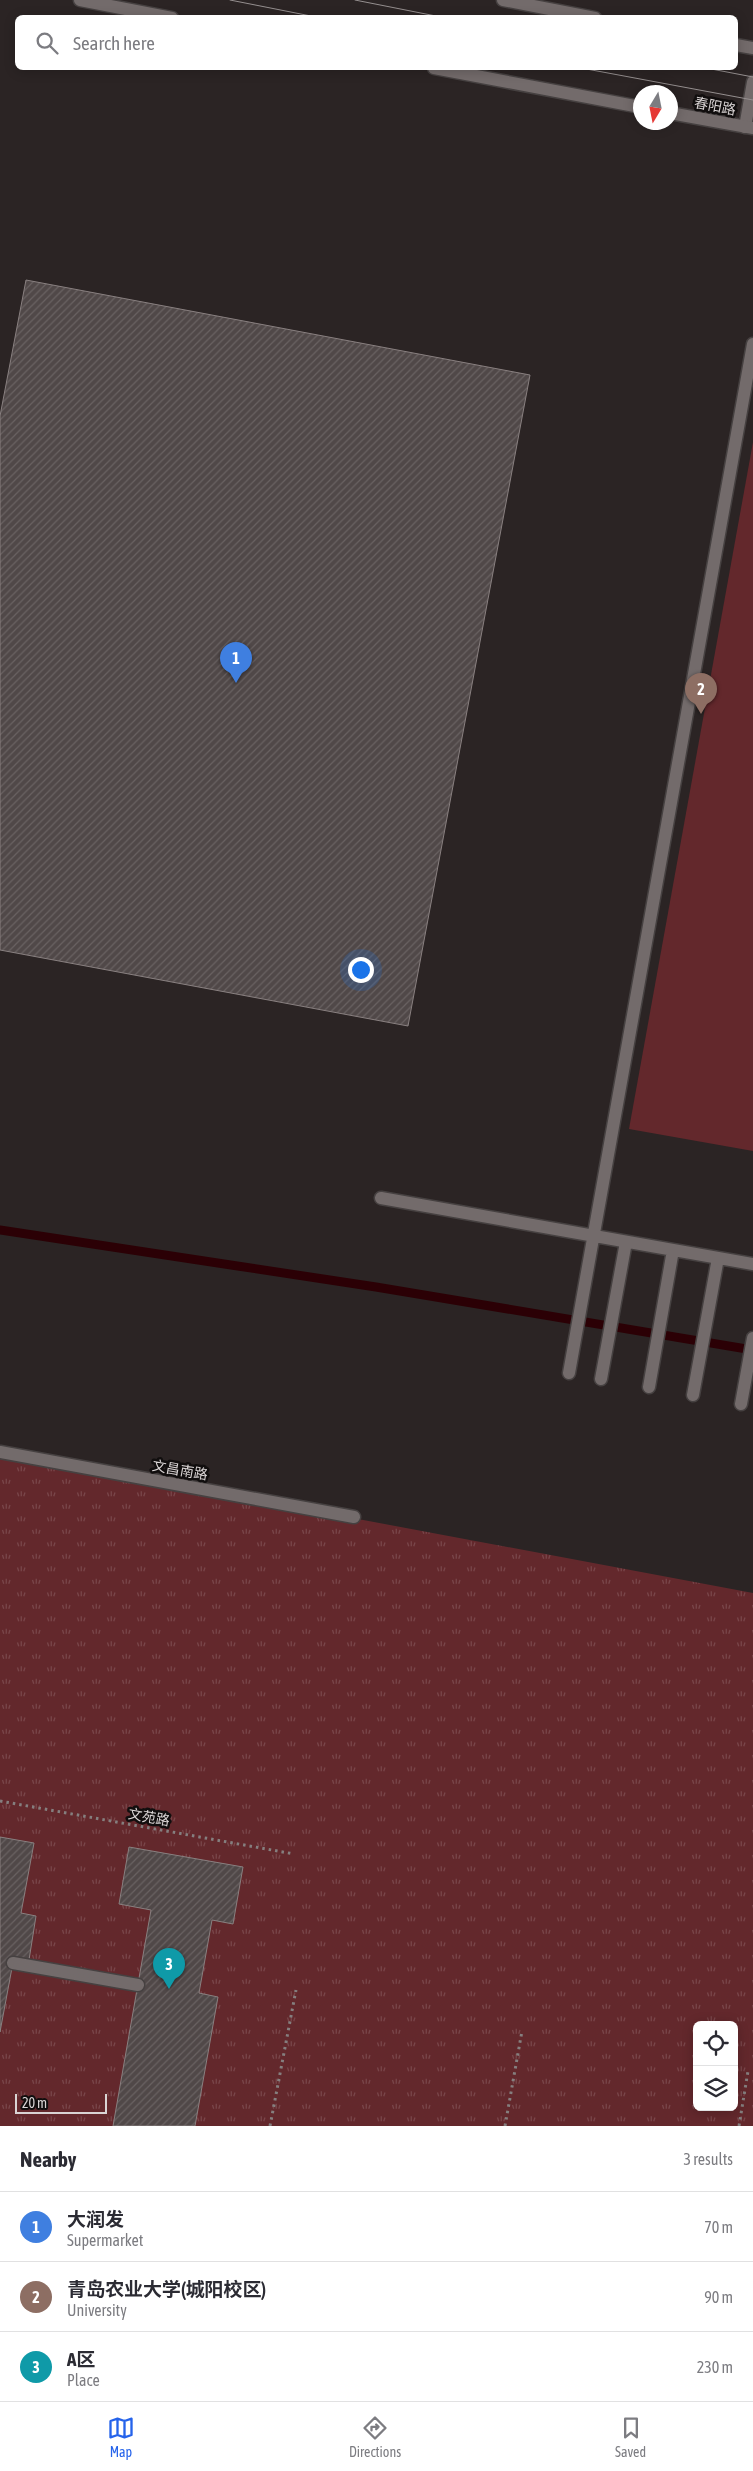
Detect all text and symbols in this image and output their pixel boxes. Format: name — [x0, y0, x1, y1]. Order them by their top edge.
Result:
search box — [15, 15, 738, 70]
icon: search — [33, 29, 61, 57]
text: Search here — [73, 32, 155, 54]
north arrow — [633, 85, 678, 130]
street label: 春阳路 — [693, 94, 737, 118]
pin: 1 — [220, 642, 252, 683]
pin: 2 — [685, 673, 717, 714]
your location — [348, 957, 374, 983]
street label: 文昌南路 — [151, 1457, 209, 1483]
street label: 文苑路 — [127, 1805, 171, 1829]
pin: 3 — [153, 1948, 185, 1989]
map controls — [693, 2021, 738, 2111]
button: locate — [693, 2021, 738, 2066]
button: layers — [693, 2066, 738, 2111]
scale bar — [15, 2091, 108, 2114]
text: 20 m — [22, 2095, 47, 2111]
text: Nearby — [20, 2147, 76, 2171]
text: 3 results — [683, 2150, 733, 2168]
text: 大润发 — [67, 2208, 124, 2230]
text: 1 — [32, 2218, 40, 2236]
text: 70 m — [704, 2218, 733, 2236]
text: Supermarket — [67, 2231, 143, 2249]
text: 青岛农业大学(城阳校区) — [67, 2278, 266, 2300]
text: 2 — [32, 2288, 40, 2306]
text: 90 m — [704, 2288, 733, 2306]
text: University — [67, 2301, 127, 2319]
text: A区 — [67, 2348, 95, 2370]
text: 3 — [32, 2358, 40, 2376]
text: 230 m — [697, 2358, 733, 2376]
text: Place — [67, 2371, 100, 2389]
tab: Map — [107, 2414, 135, 2460]
tab: Directions — [349, 2414, 401, 2460]
tab: Saved — [615, 2414, 646, 2460]

